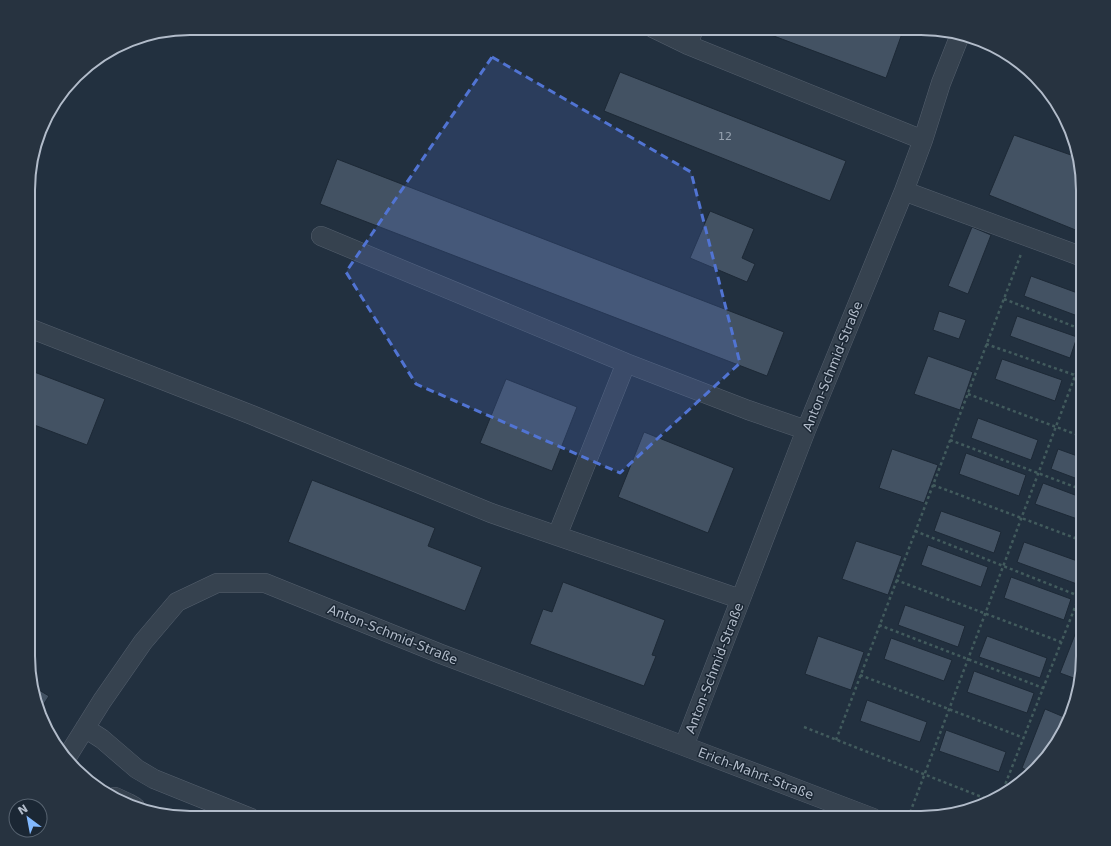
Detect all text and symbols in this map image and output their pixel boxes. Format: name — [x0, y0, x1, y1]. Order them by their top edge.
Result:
house number: 12 — [718, 130, 732, 143]
street label: Anton-Schmid-Straße — [800, 299, 865, 433]
street label: Anton-Schmid-Straße — [683, 601, 746, 736]
street label: Anton-Schmid-Straße — [326, 602, 460, 667]
street label: Erich-Mahrt-Straße — [696, 744, 816, 802]
north arrow — [8, 798, 48, 838]
text: N — [16, 802, 30, 818]

